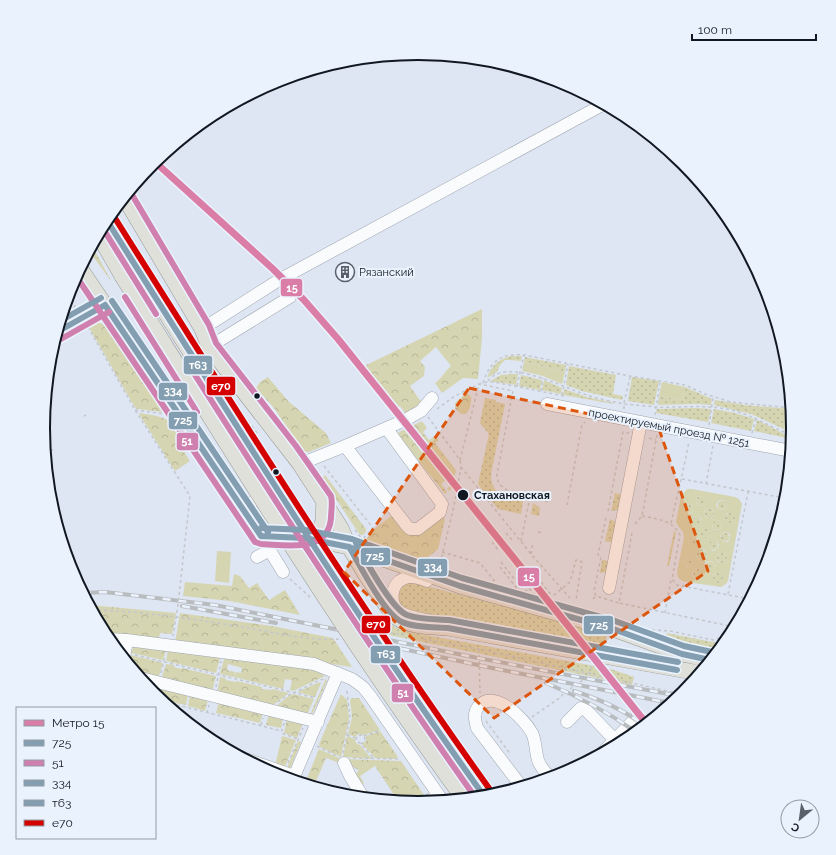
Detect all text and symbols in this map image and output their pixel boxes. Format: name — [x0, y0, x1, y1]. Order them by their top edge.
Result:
scale bar — [692, 16, 816, 42]
text: 100 m — [698, 23, 732, 37]
building icon: Рязанский — [334, 261, 356, 283]
place label: Рязанский — [359, 266, 414, 279]
line badge: 15 — [280, 278, 303, 297]
text: 15 — [286, 282, 298, 295]
line badge: т63 — [183, 355, 213, 375]
text: т63 — [189, 359, 207, 372]
line badge: е70 — [206, 376, 236, 396]
text: е70 — [211, 380, 231, 393]
line badge: 334 — [158, 382, 188, 401]
text: 334 — [164, 385, 182, 398]
unlabelled marker — [252, 391, 262, 401]
street label: проектируемый проезд № 1251 — [587, 406, 751, 450]
line badge: 725 — [168, 411, 198, 430]
text: 725 — [174, 414, 192, 427]
line badge: 51 — [176, 432, 199, 451]
text: 51 — [181, 435, 193, 448]
unlabelled marker — [271, 467, 281, 477]
marker: Стахановская — [456, 488, 470, 502]
place label: Стахановская — [474, 489, 550, 502]
line badge: 725 — [360, 547, 391, 566]
text: 725 — [366, 550, 384, 563]
line badge: 334 — [417, 558, 448, 577]
text: 334 — [424, 561, 442, 574]
line badge: 15 — [517, 567, 540, 587]
text: 15 — [523, 571, 535, 584]
line badge: е70 — [361, 615, 391, 634]
line badge: 725 — [583, 615, 614, 635]
text: е70 — [366, 618, 386, 631]
text: 725 — [590, 619, 608, 632]
line badge: т63 — [370, 645, 401, 664]
text: т63 — [377, 648, 395, 661]
line badge: 51 — [391, 683, 414, 703]
text: 51 — [397, 687, 409, 700]
legend — [16, 707, 156, 839]
text: Метро 15 — [52, 716, 105, 730]
text: 725 — [52, 736, 72, 750]
text: 51 — [52, 756, 64, 770]
text: 334 — [52, 776, 72, 790]
text: т63 — [52, 796, 71, 810]
north arrow — [780, 799, 820, 839]
text: е70 — [52, 816, 73, 830]
text: С — [789, 820, 802, 835]

